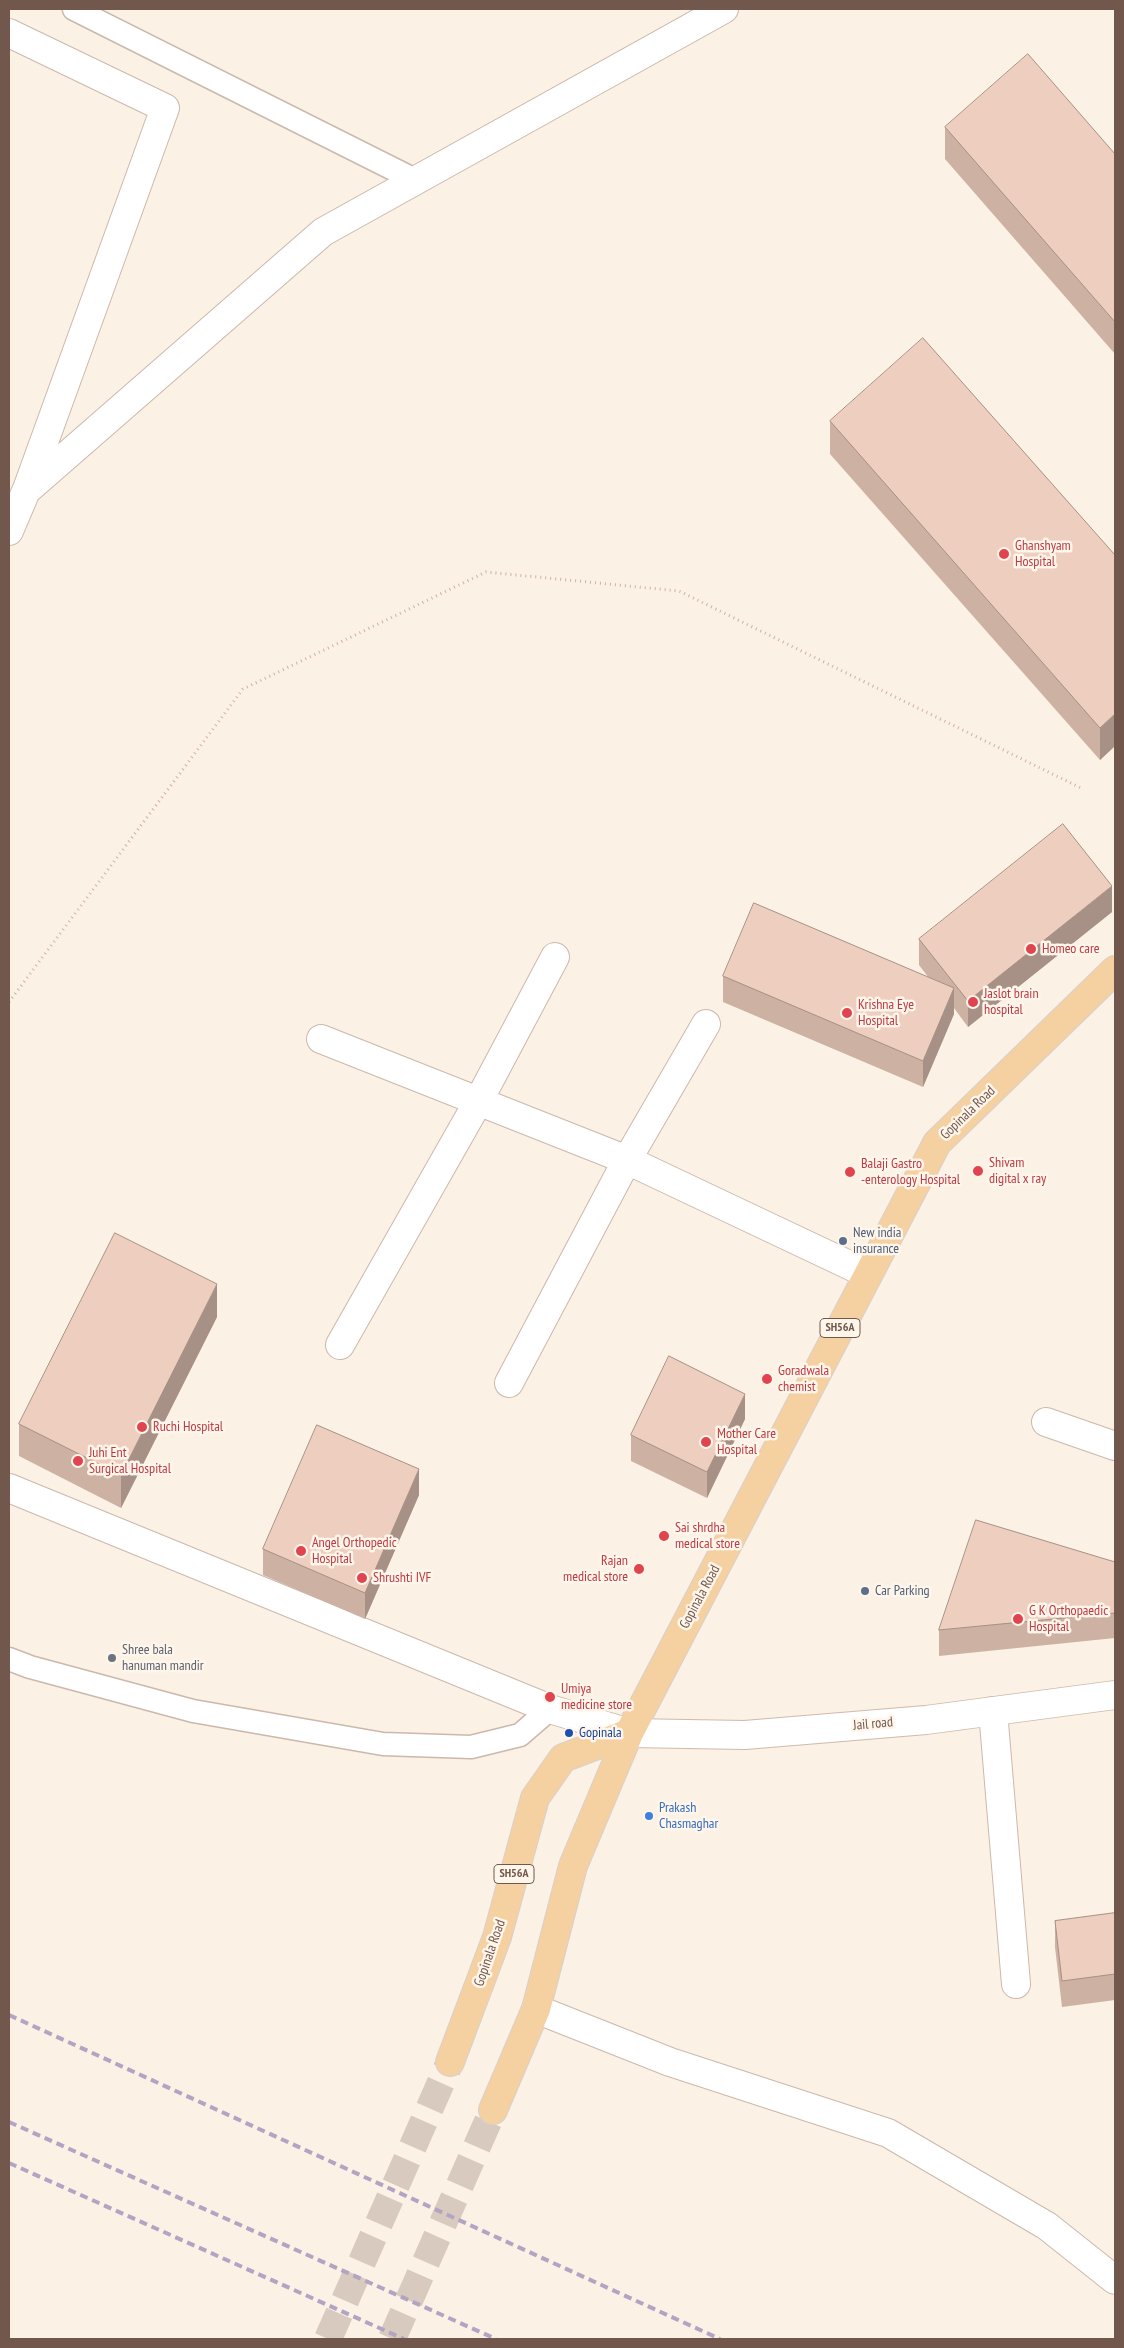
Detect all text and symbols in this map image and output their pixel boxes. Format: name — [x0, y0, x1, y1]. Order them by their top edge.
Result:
place label: Ghanshyam Hospital — [1015, 538, 1071, 570]
marker: Ghanshyam Hospital — [997, 547, 1011, 561]
place label: Homeo care — [1042, 941, 1100, 957]
marker: Homeo care — [1024, 942, 1038, 956]
place label: Jaslot brain hospital — [984, 986, 1039, 1019]
marker: Jaslot brain hospital — [966, 995, 980, 1009]
place label: Krishna Eye Hospital — [858, 997, 914, 1030]
marker: Krishna Eye Hospital — [840, 1006, 854, 1020]
street label: Gopinala Road — [937, 1083, 999, 1143]
place label: Shivam digital x ray — [989, 1155, 1046, 1188]
place label: Balaji Gastro -enterology Hospital — [861, 1156, 960, 1188]
marker: Shivam digital x ray — [971, 1164, 985, 1178]
marker: Balaji Gastro -enterology Hospital — [843, 1165, 857, 1179]
place label: New india insurance — [853, 1225, 901, 1258]
marker: New india insurance — [837, 1235, 849, 1247]
road number: SH56A — [820, 1319, 860, 1338]
place label: Goradwala chemist — [778, 1363, 829, 1395]
marker: Goradwala chemist — [760, 1372, 774, 1386]
place label: Ruchi Hospital — [153, 1419, 223, 1435]
marker: Ruchi Hospital — [135, 1420, 149, 1434]
place label: Mother Care Hospital — [717, 1426, 776, 1458]
marker: Mother Care Hospital — [699, 1435, 713, 1449]
place label: Juhi Ent Surgical Hospital — [89, 1445, 171, 1478]
marker: Juhi Ent Surgical Hospital — [71, 1454, 85, 1468]
place label: Sai shrdha medical store — [675, 1520, 740, 1552]
marker: Sai shrdha medical store — [657, 1529, 671, 1543]
place label: Angel Orthopedic Hospital — [312, 1535, 397, 1568]
marker: Angel Orthopedic Hospital — [294, 1544, 308, 1558]
place label: Rajan medical store — [563, 1553, 628, 1585]
marker: Rajan medical store — [632, 1562, 646, 1576]
street label: Gopinala Road — [676, 1562, 724, 1632]
place label: Shrushti IVF — [373, 1570, 431, 1586]
marker: Shrushti IVF — [355, 1571, 369, 1585]
place label: Car Parking — [875, 1583, 930, 1599]
marker: Car Parking — [859, 1585, 871, 1597]
place label: G K Orthopaedic Hospital — [1029, 1603, 1108, 1635]
marker: G K Orthopaedic Hospital — [1011, 1612, 1025, 1626]
place label: Shree bala hanuman mandir — [122, 1642, 204, 1674]
marker: Shree bala hanuman mandir — [106, 1652, 118, 1664]
place label: Umiya medicine store — [561, 1681, 632, 1714]
marker: Umiya medicine store — [543, 1690, 557, 1704]
street label: Jail road — [852, 1714, 894, 1734]
place label: Gopinala — [579, 1725, 622, 1741]
marker: Gopinala — [563, 1727, 575, 1739]
place label: Prakash Chasmaghar — [659, 1800, 718, 1832]
marker: Prakash Chasmaghar — [643, 1810, 655, 1822]
road number: SH56A — [494, 1865, 534, 1884]
street label: Gopinala Road — [471, 1917, 509, 1989]

